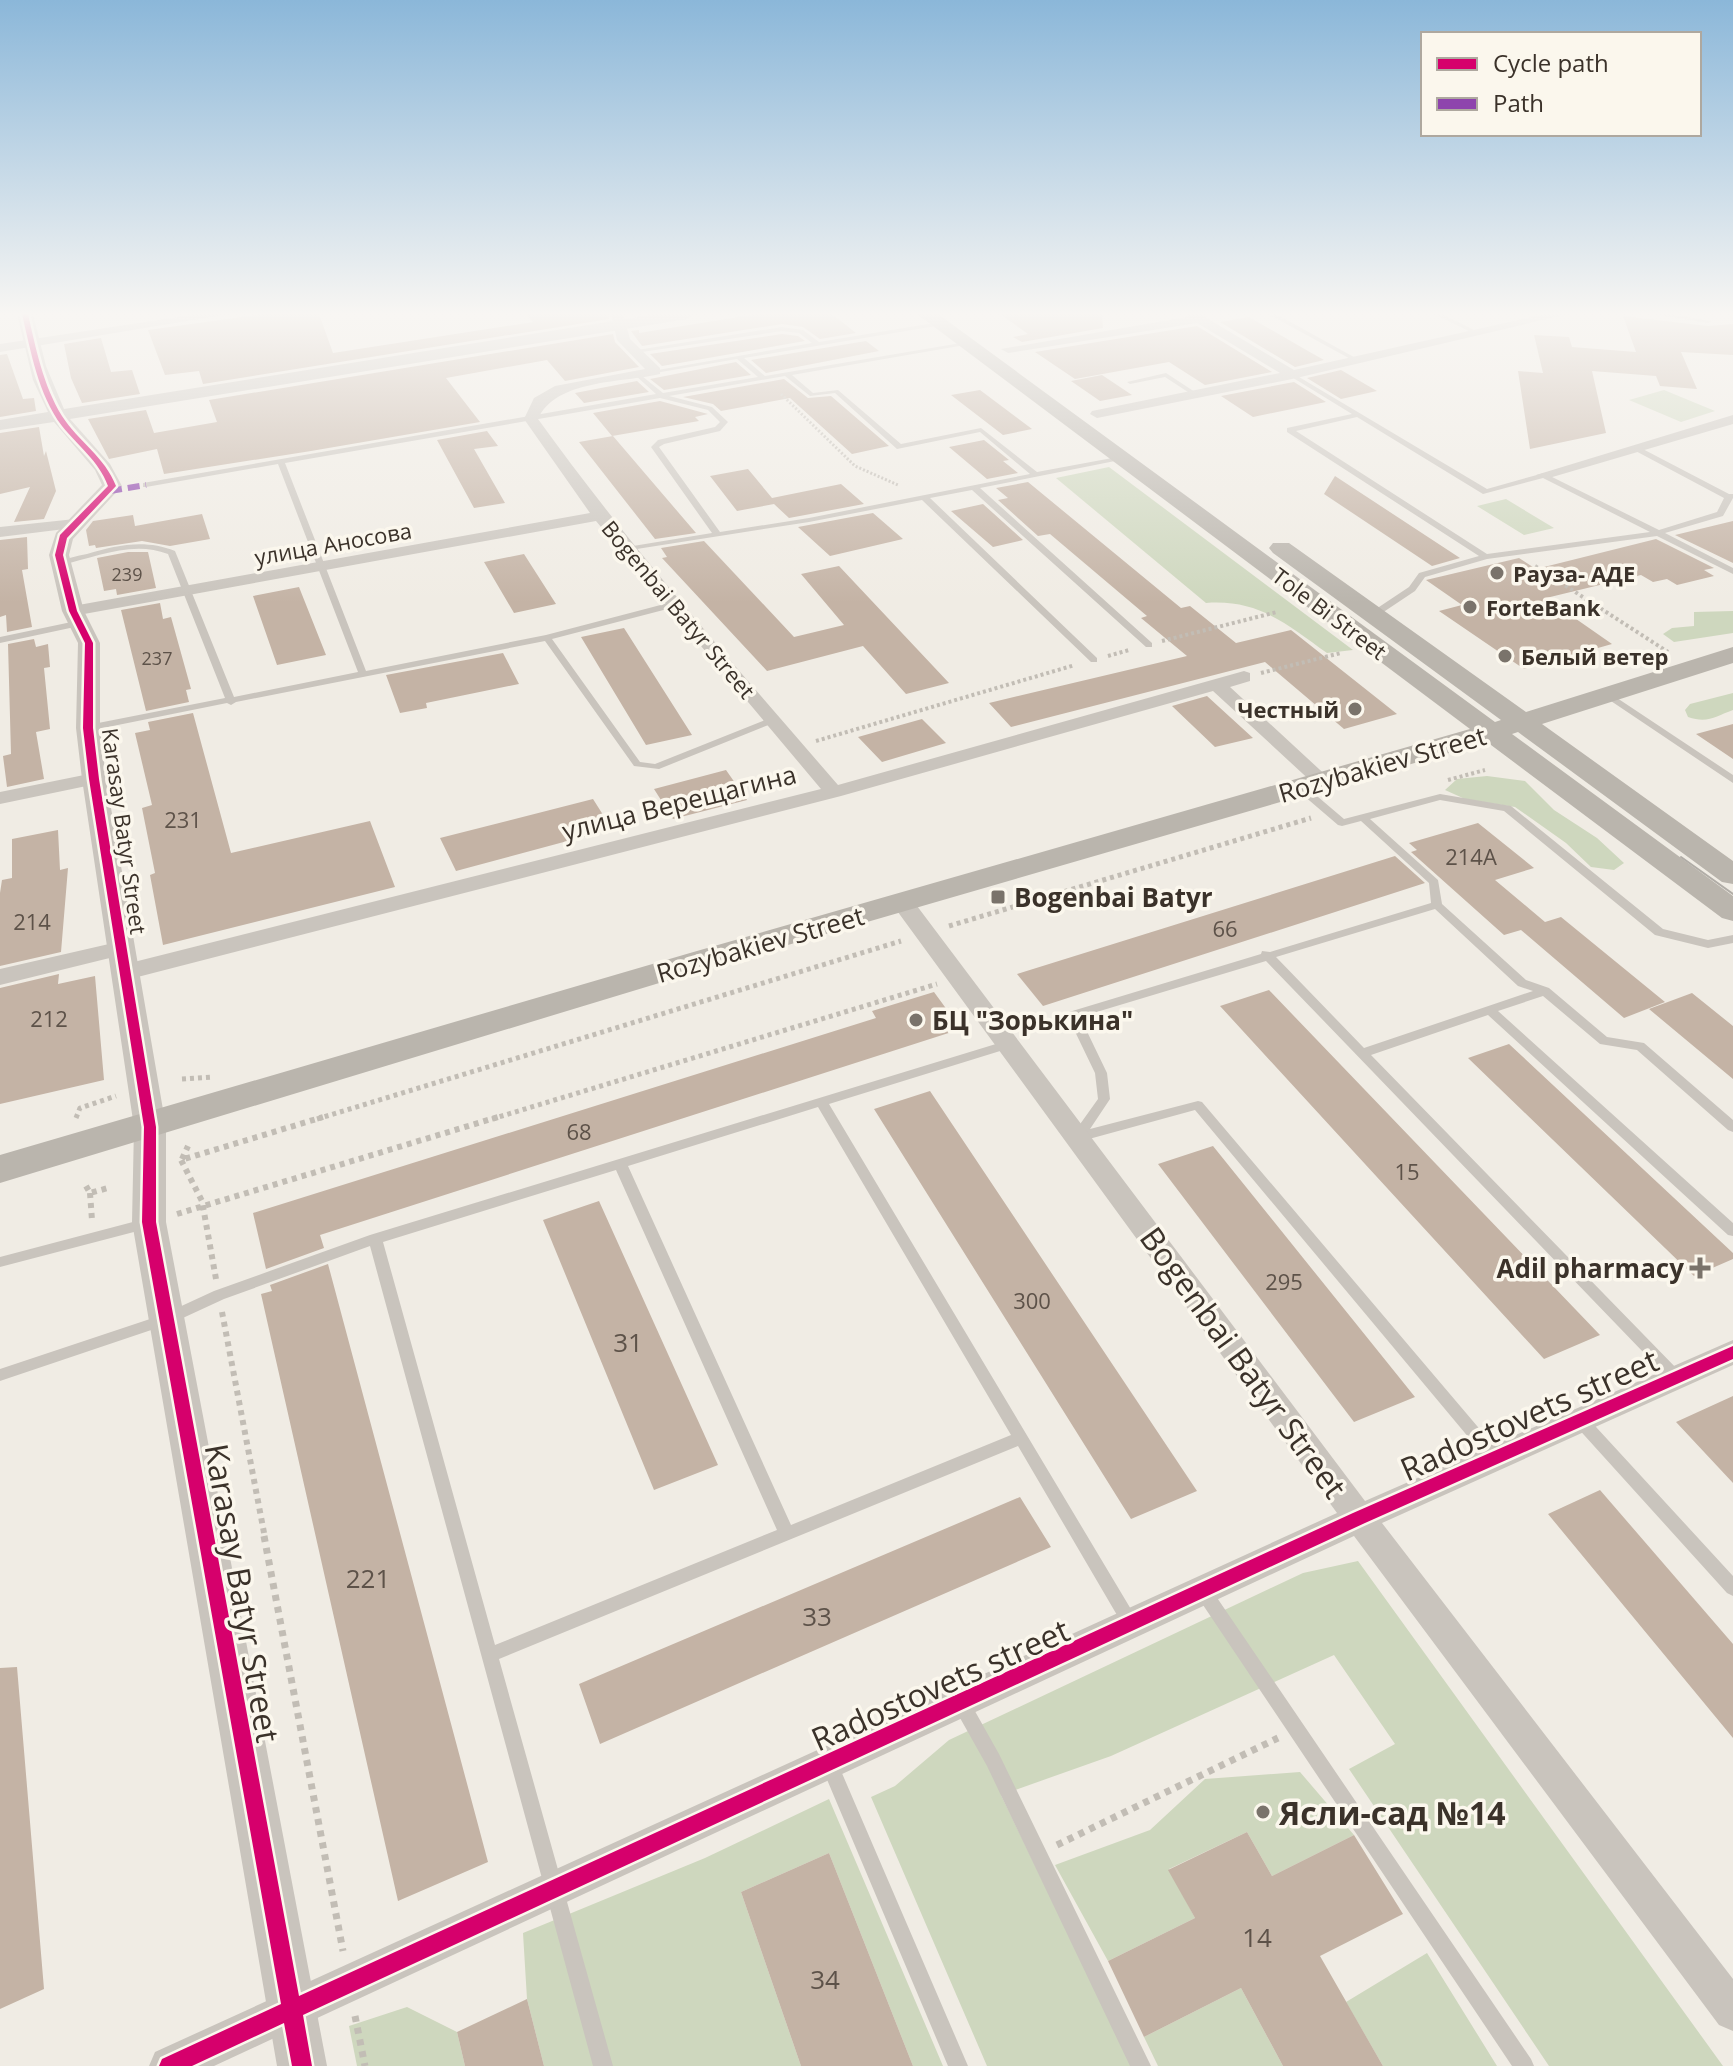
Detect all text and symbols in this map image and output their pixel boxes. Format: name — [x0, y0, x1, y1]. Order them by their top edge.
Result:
legend — [1421, 32, 1701, 136]
text: Cycle path — [1493, 46, 1609, 79]
text: Path — [1493, 86, 1544, 119]
street label: улица Аносова — [252, 514, 414, 572]
street label: Bogenbai Batyr Street — [596, 514, 762, 704]
place label: Рауза- АДЕ — [1513, 558, 1635, 588]
street label: Tole Bi Street — [1267, 560, 1393, 666]
house number: 239 — [112, 562, 142, 586]
marker: Рауза- АДЕ — [1488, 564, 1506, 582]
place label: ForteBank — [1486, 592, 1601, 622]
marker: ForteBank — [1461, 598, 1479, 616]
place label: Белый ветер — [1521, 641, 1668, 671]
house number: 237 — [142, 646, 172, 670]
marker: Белый ветер — [1496, 647, 1514, 665]
place label: Честный — [1237, 694, 1339, 724]
marker: Честный — [1346, 700, 1364, 718]
street label: Rozybakiev Street — [1274, 717, 1490, 811]
street label: Karasay Batyr Street — [96, 726, 154, 936]
street label: улица Верещагина — [558, 755, 800, 849]
house number: 231 — [164, 804, 202, 834]
house number: 214А — [1445, 841, 1497, 871]
place label: Bogenbai Batyr — [1014, 879, 1213, 915]
marker: Bogenbai Batyr — [989, 888, 1007, 906]
street label: Rozybakiev Street — [652, 897, 868, 991]
house number: 214 — [13, 906, 51, 936]
house number: 66 — [1212, 913, 1238, 943]
place label: БЦ "Зорькина" — [932, 1002, 1133, 1038]
house number: 212 — [30, 1003, 68, 1033]
marker: БЦ "Зорькина" — [907, 1011, 925, 1029]
house number: 68 — [566, 1116, 592, 1146]
house number: 15 — [1394, 1156, 1420, 1186]
street label: Bogenbai Batyr Street — [1131, 1218, 1357, 1506]
place label: Adil pharmacy — [1497, 1250, 1684, 1286]
marker: Adil pharmacy — [1691, 1259, 1709, 1277]
house number: 295 — [1265, 1266, 1303, 1296]
house number: 300 — [1013, 1285, 1051, 1315]
house number: 31 — [613, 1324, 643, 1360]
street label: Radostovets street — [1393, 1338, 1665, 1490]
street label: Karasay Batyr Street — [196, 1440, 290, 1746]
house number: 221 — [346, 1560, 390, 1596]
house number: 33 — [802, 1598, 832, 1634]
street label: Radostovets street — [804, 1608, 1076, 1760]
place label: Ясли-сад №14 — [1278, 1791, 1506, 1834]
marker: Ясли-сад №14 — [1254, 1803, 1272, 1821]
house number: 14 — [1242, 1919, 1272, 1955]
house number: 34 — [810, 1961, 840, 1997]

